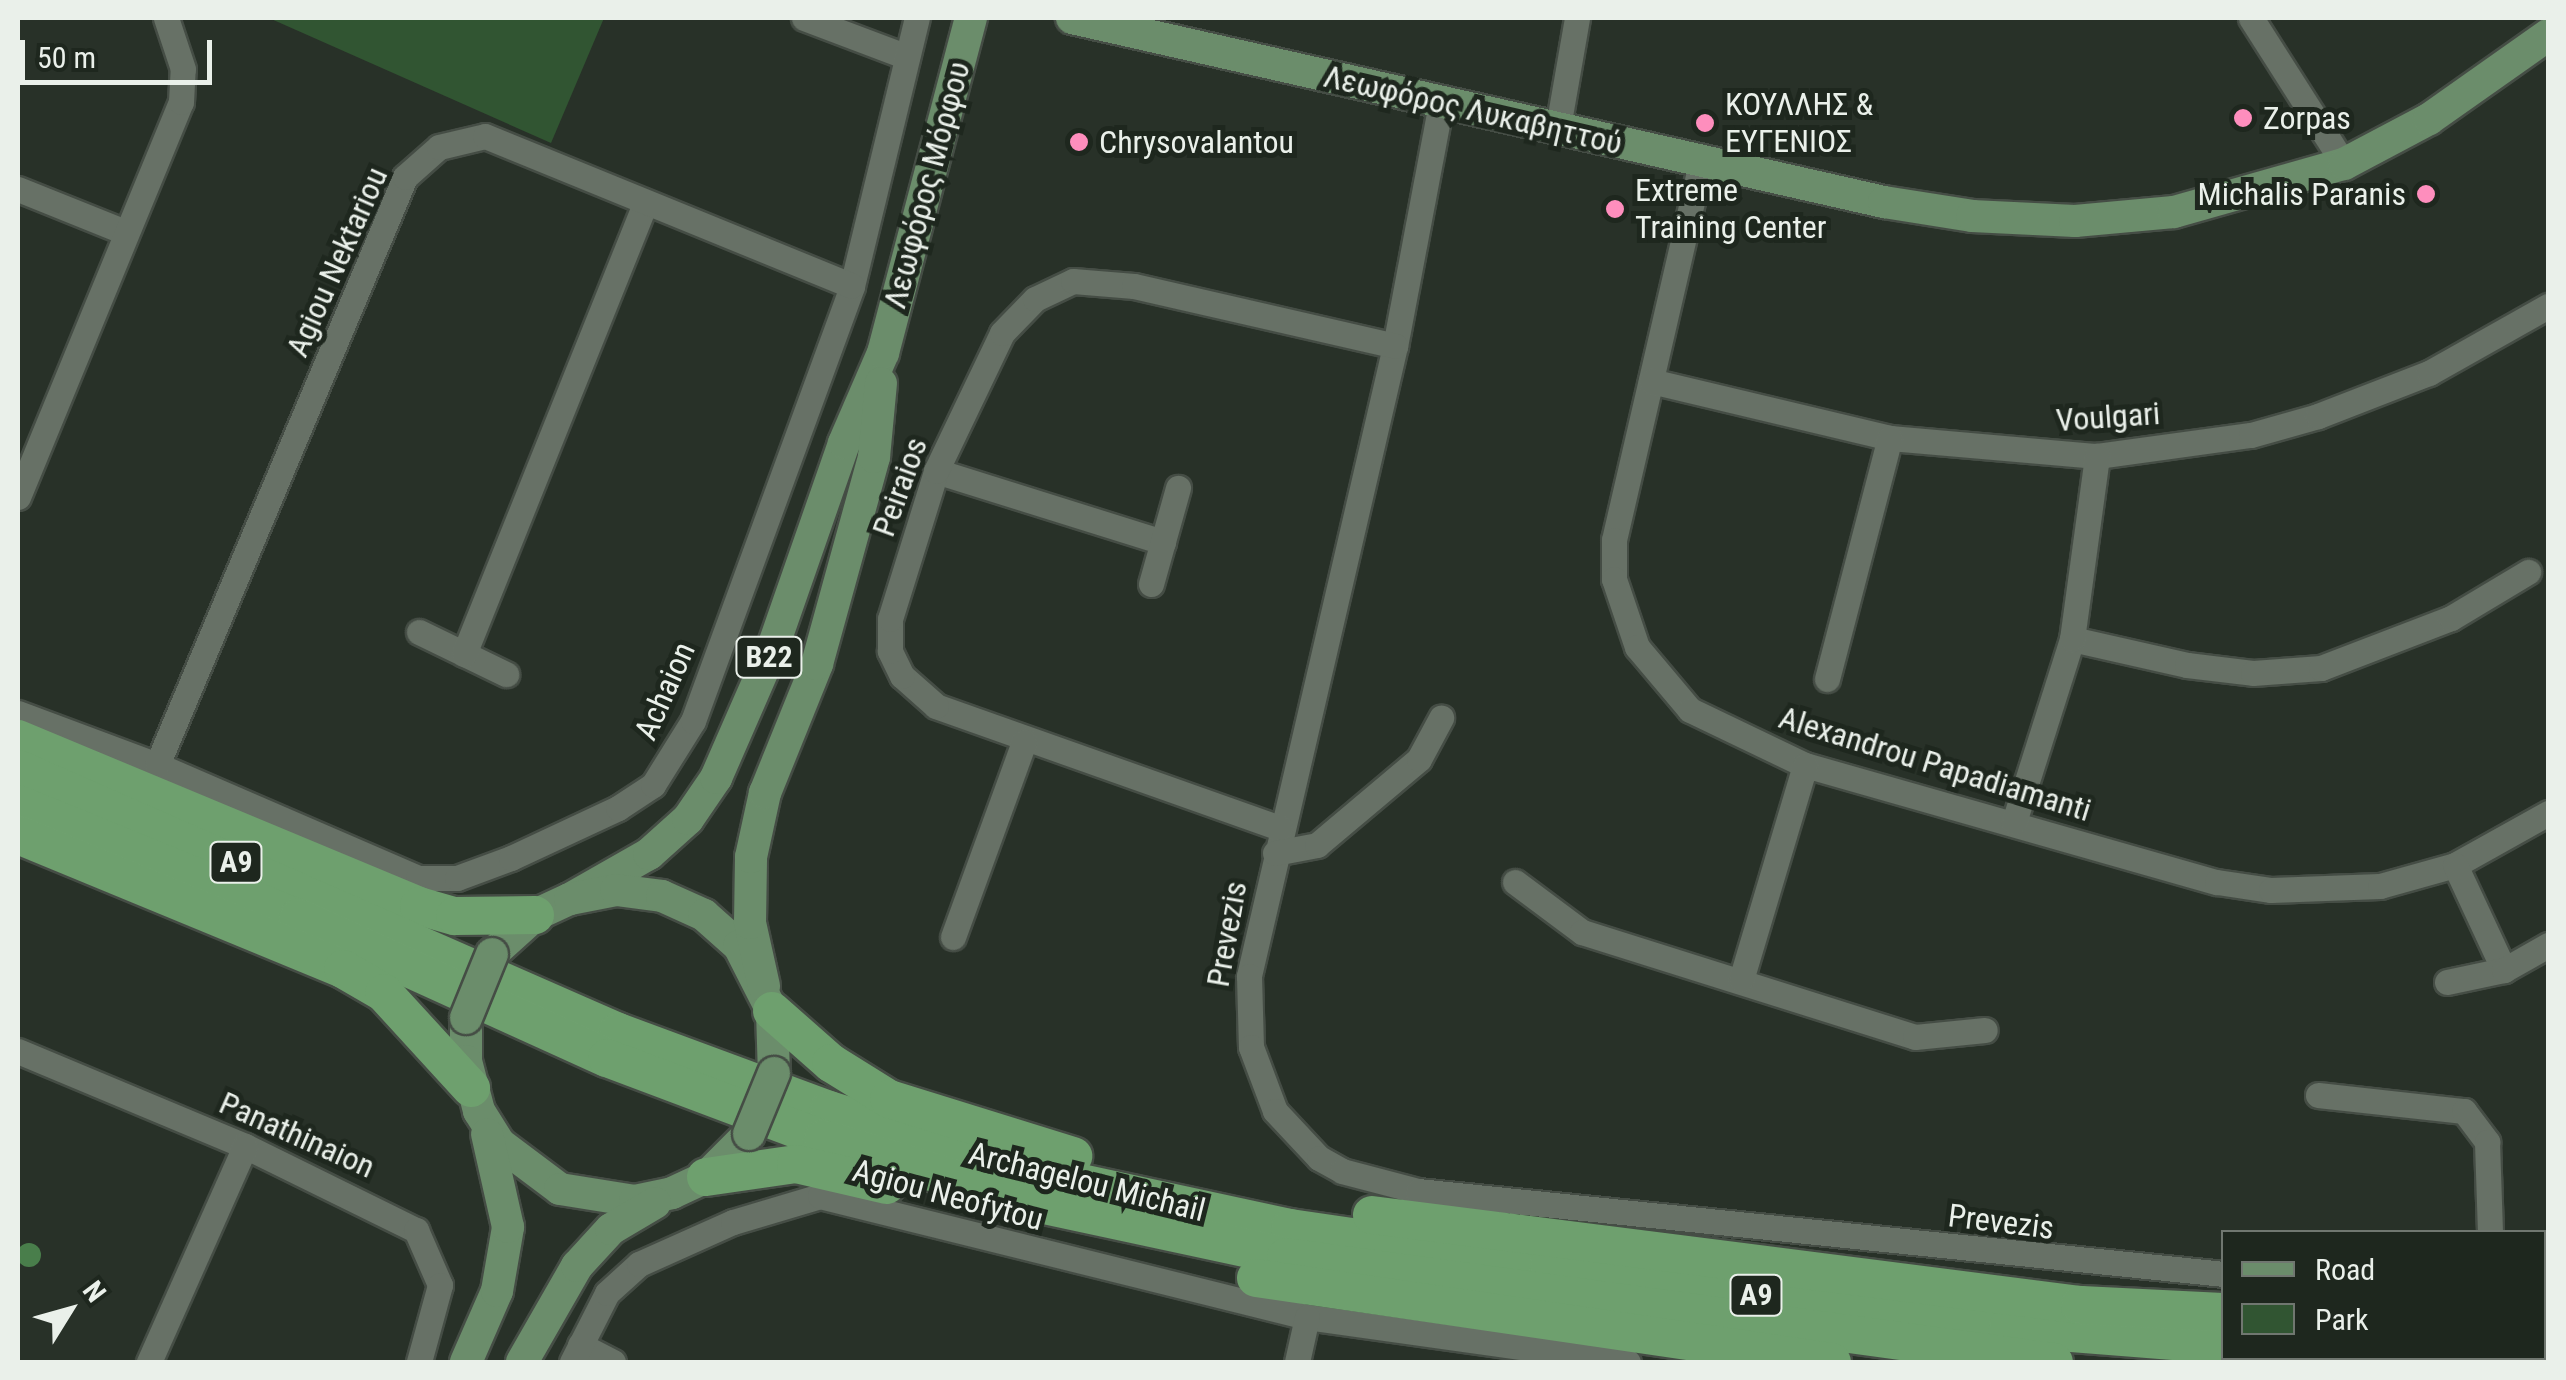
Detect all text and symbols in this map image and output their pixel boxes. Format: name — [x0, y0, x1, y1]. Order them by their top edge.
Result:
scale bar — [25, 20, 218, 82]
text: 50 m — [37, 40, 96, 75]
street label: Λεωφόρος Μόρφου — [876, 57, 978, 313]
street label: Λεωφόρος Λυκαβηττού — [1320, 57, 1626, 163]
place label: ΚΟΥΛΛΗΣ & ΕΥΓΕΝΙΟΣ — [1725, 86, 1873, 161]
place label: Zorpas — [2263, 99, 2351, 137]
marker: Zorpas — [2232, 107, 2254, 129]
marker: ΚΟΥΛΛΗΣ & ΕΥΓΕΝΙΟΣ — [1694, 112, 1716, 134]
place label: Chrysovalantou — [1099, 123, 1294, 161]
marker: Chrysovalantou — [1068, 131, 1090, 153]
street label: Agiou Nektariou — [278, 161, 396, 363]
place label: Extreme Training Center — [1635, 172, 1827, 247]
place label: Michalis Paranis — [2198, 175, 2406, 213]
marker: Michalis Paranis — [2415, 183, 2437, 205]
marker: Extreme Training Center — [1604, 198, 1626, 220]
street label: Voulgari — [2055, 394, 2161, 440]
street label: Peiraios — [864, 432, 936, 542]
road number: B22 — [734, 632, 804, 682]
street label: Achaion — [627, 636, 703, 746]
street label: Alexandrou Papadiamanti — [1774, 698, 2096, 830]
road number: A9 — [208, 837, 264, 887]
street label: Prevezis — [1199, 878, 1255, 990]
street label: Panathinaion — [213, 1084, 381, 1186]
street label: Archagelou Michail — [965, 1134, 1209, 1230]
street label: Agiou Neofytou — [849, 1151, 1047, 1239]
street label: Prevezis — [1946, 1196, 2056, 1248]
legend — [2221, 1230, 2546, 1360]
text: Road — [2315, 1252, 2375, 1287]
north arrow — [20, 1260, 120, 1360]
road number: A9 — [1728, 1270, 1784, 1320]
text: N — [76, 1275, 113, 1308]
text: Park — [2315, 1302, 2369, 1337]

